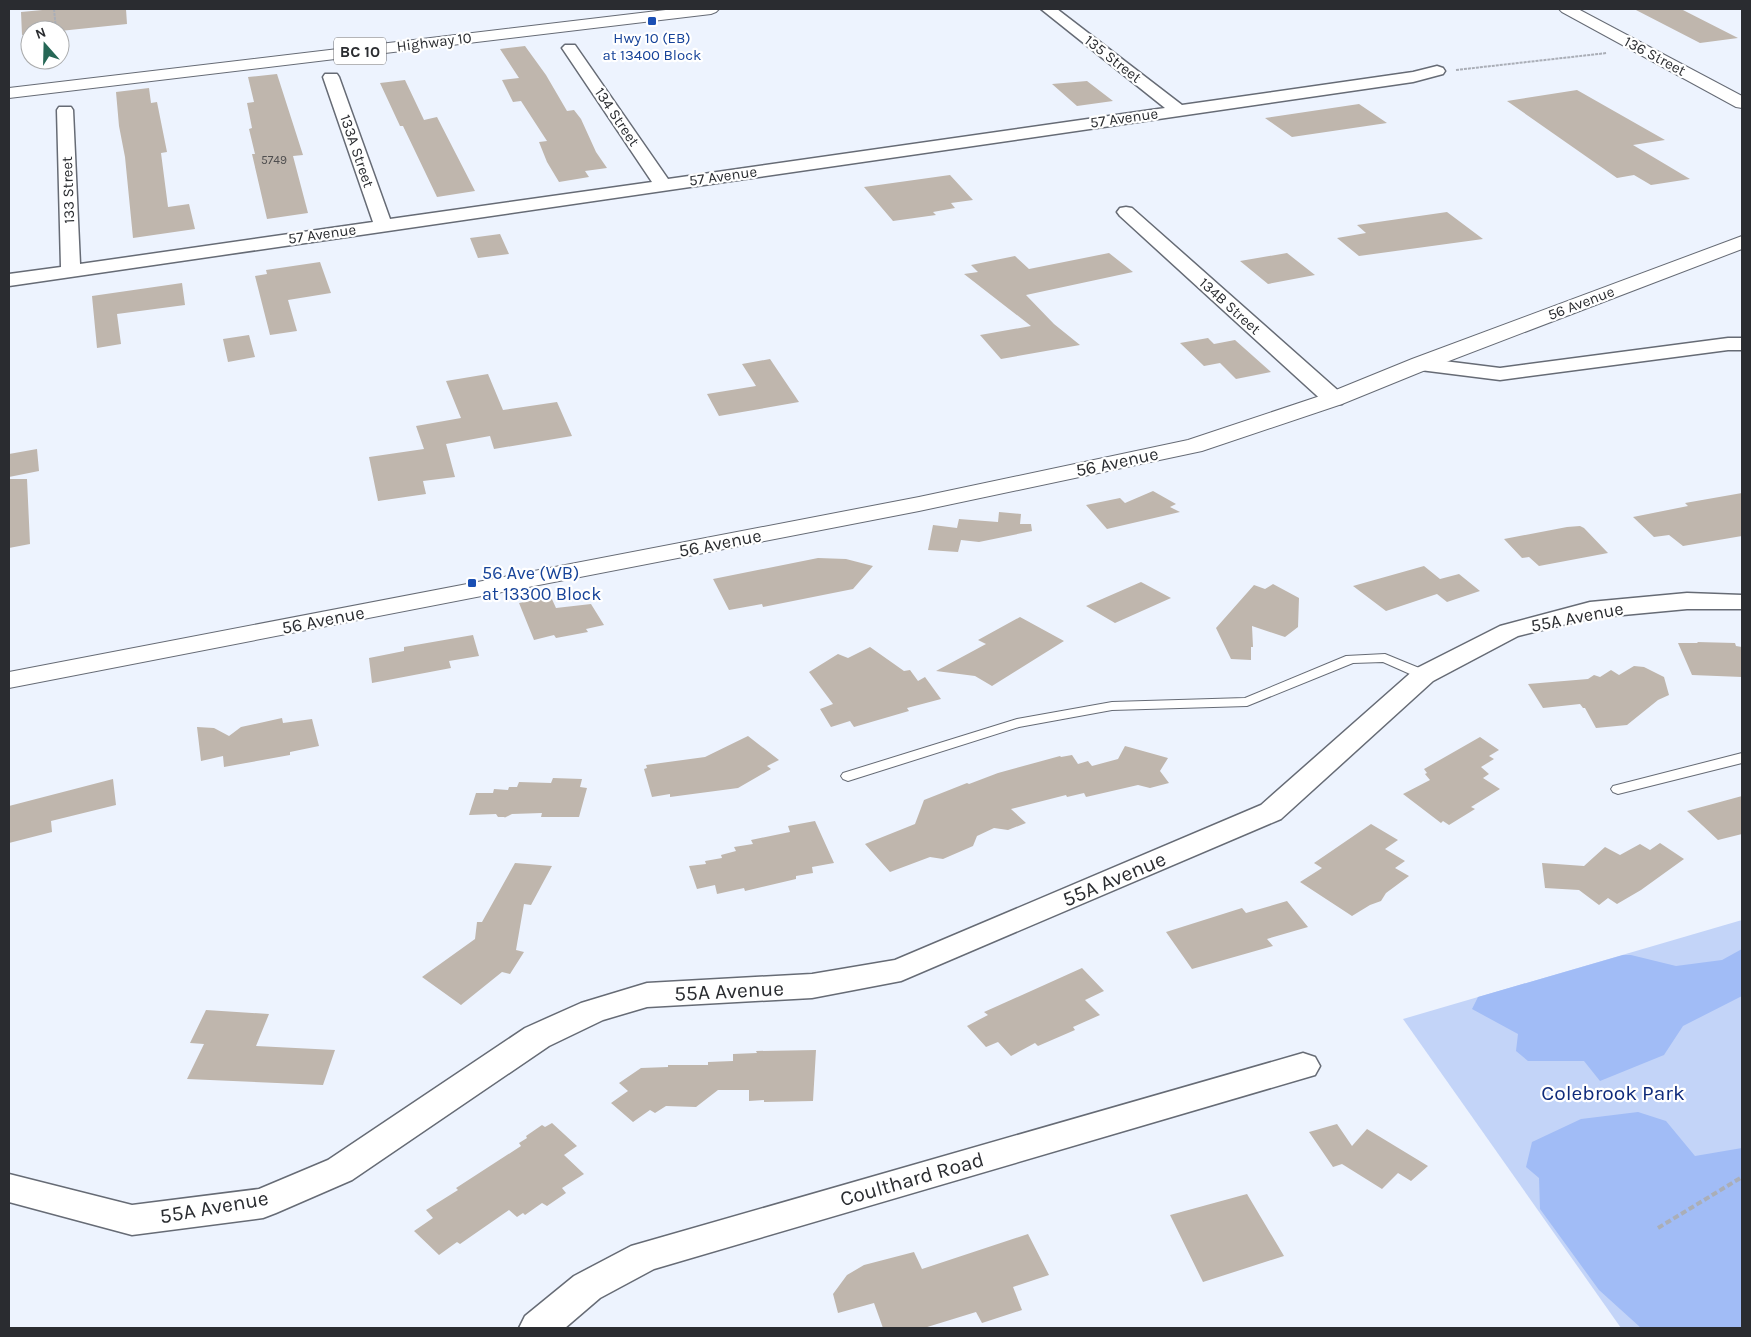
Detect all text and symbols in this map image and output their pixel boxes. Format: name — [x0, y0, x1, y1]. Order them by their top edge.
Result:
marker: Hwy 10 (EB) at 13400 Block — [646, 15, 658, 27]
north arrow — [20, 20, 70, 70]
text: N — [33, 24, 48, 43]
street label: Highway 10 — [395, 28, 473, 56]
place label: Hwy 10 (EB) at 13400 Block — [603, 29, 701, 64]
street label: 135 Street — [1081, 31, 1145, 87]
street label: 136 Street — [1621, 32, 1689, 80]
road number: BC 10 — [334, 37, 386, 64]
street label: 134 Street — [591, 84, 643, 150]
street label: 57 Avenue — [1089, 104, 1159, 132]
street label: 133A Street — [336, 112, 378, 190]
house number: 5749 — [261, 153, 287, 167]
street label: 133 Street — [58, 156, 78, 224]
street label: 57 Avenue — [688, 162, 758, 190]
street label: 57 Avenue — [287, 220, 357, 248]
street label: 134B Street — [1196, 274, 1265, 338]
street label: 56 Avenue — [1545, 282, 1617, 324]
street label: 56 Avenue — [1074, 443, 1160, 481]
street label: 56 Avenue — [677, 524, 763, 562]
place label: 56 Ave (WB) at 13300 Block — [482, 562, 601, 605]
marker: 56 Ave (WB) at 13300 Block — [466, 577, 478, 589]
street label: 55A Avenue — [1529, 597, 1625, 637]
street label: 56 Avenue — [280, 601, 366, 639]
street label: 55A Avenue — [1059, 846, 1169, 912]
street label: 55A Avenue — [674, 976, 784, 1006]
park label: Colebrook Park — [1541, 1081, 1685, 1105]
street label: Coulthard Road — [837, 1147, 987, 1211]
street label: 55A Avenue — [158, 1186, 270, 1228]

